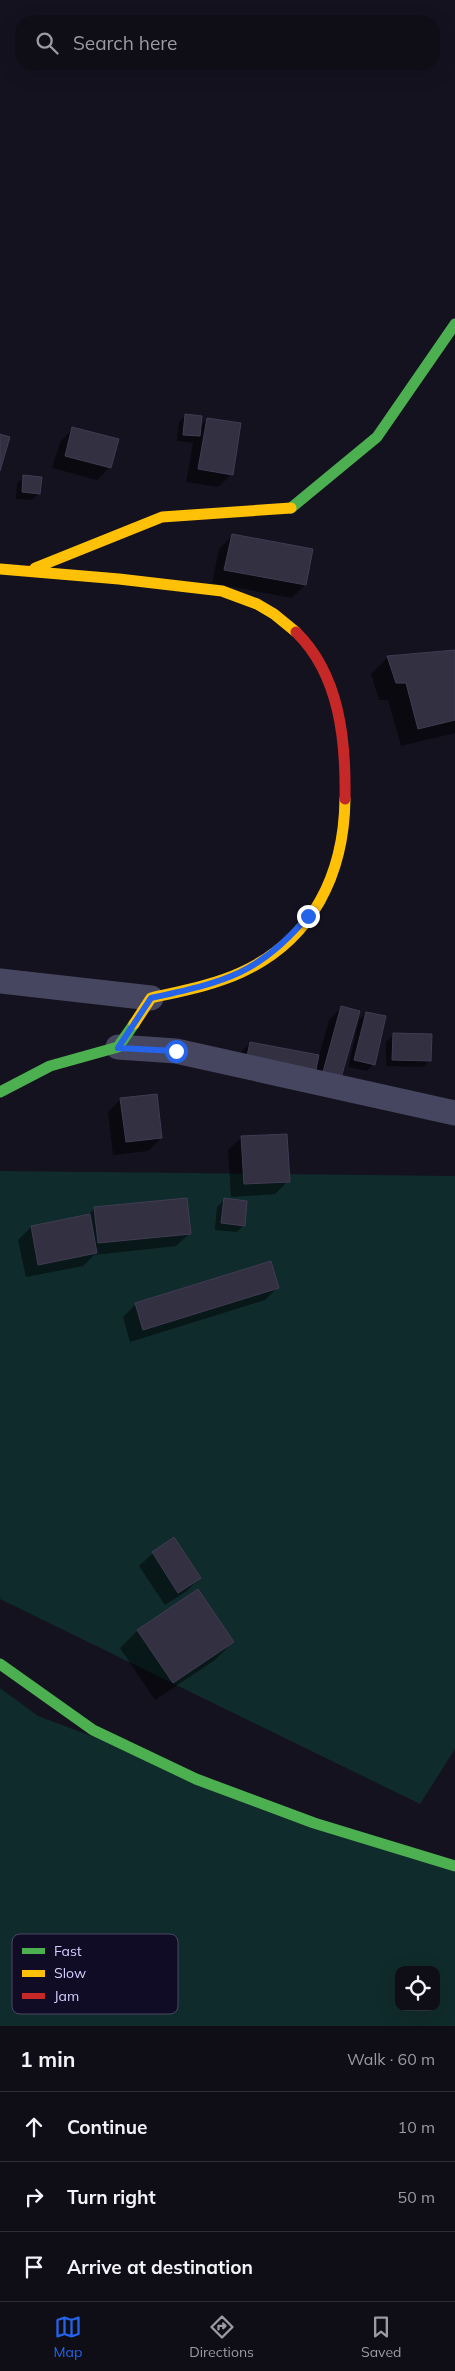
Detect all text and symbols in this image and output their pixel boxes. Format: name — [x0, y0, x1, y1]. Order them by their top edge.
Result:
search box — [15, 15, 440, 70]
icon: search — [33, 29, 61, 57]
text: Search here — [73, 31, 177, 55]
route end — [297, 905, 320, 928]
route start — [165, 1040, 188, 1063]
legend — [12, 1934, 178, 2014]
text: Fast — [54, 1942, 82, 1960]
text: Slow — [54, 1964, 86, 1982]
map controls — [395, 1966, 440, 2011]
button: locate — [395, 1966, 440, 2011]
text: Jam — [54, 1987, 79, 2005]
text: 1 min — [20, 2046, 75, 2072]
text: Walk · 60 m — [347, 2049, 435, 2069]
icon: ahead — [20, 2113, 48, 2141]
text: Continue — [67, 2115, 147, 2139]
text: 10 m — [398, 2117, 435, 2137]
icon: right — [20, 2183, 48, 2211]
text: Turn right — [67, 2185, 156, 2209]
text: 50 m — [398, 2187, 435, 2207]
icon: arrive — [20, 2253, 48, 2281]
text: Arrive at destination — [67, 2255, 253, 2279]
tab: Map — [54, 2313, 82, 2361]
tab: Directions — [189, 2313, 254, 2361]
tab: Saved — [361, 2313, 401, 2361]

